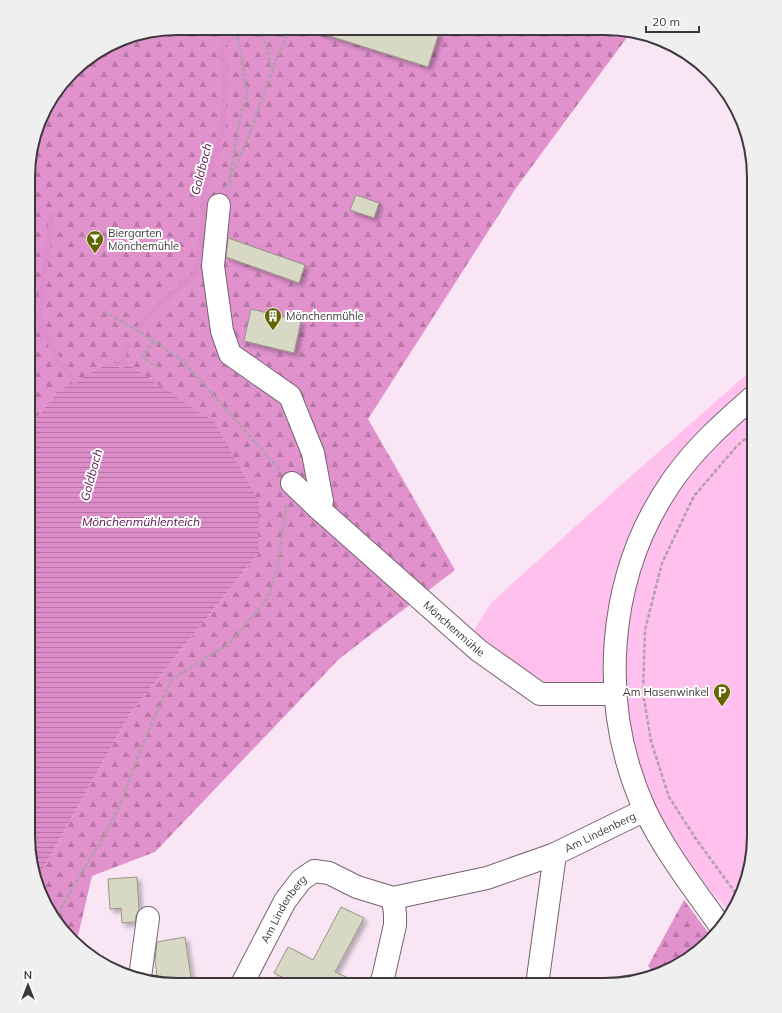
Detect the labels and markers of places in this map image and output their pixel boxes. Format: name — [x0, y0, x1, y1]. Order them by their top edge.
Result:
place label: Biergarten Mönchemühle — [108, 226, 179, 253]
bar icon: Biergarten Mönchemühle — [85, 229, 105, 254]
building icon: Mönchenmühle — [263, 306, 283, 331]
place label: Mönchenmühle — [286, 309, 364, 323]
parking icon: Am Hasenwinkel — [712, 682, 732, 707]
place label: Am Hasenwinkel — [623, 685, 709, 699]

